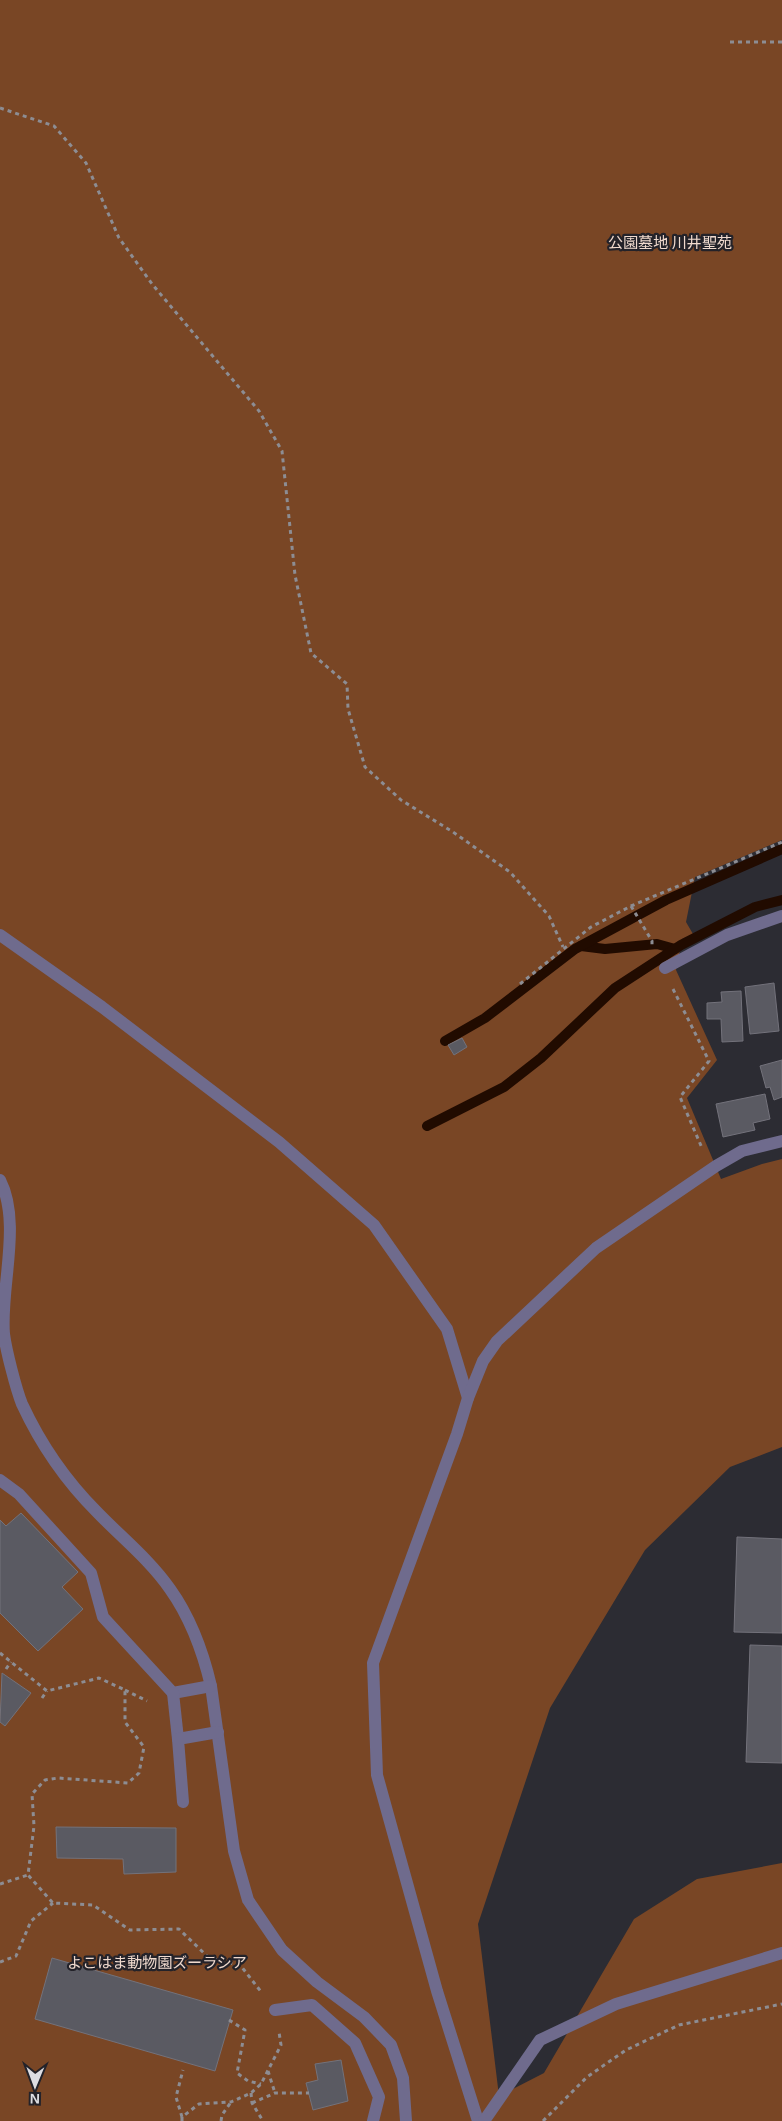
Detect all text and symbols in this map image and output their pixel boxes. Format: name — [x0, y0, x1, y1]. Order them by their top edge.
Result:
park label: 公園墓地 川井聖苑 — [608, 234, 732, 251]
park label: よこはま動物園ズーラシア — [67, 1954, 247, 1971]
north arrow — [10, 2061, 60, 2111]
text: N — [30, 2091, 40, 2107]

